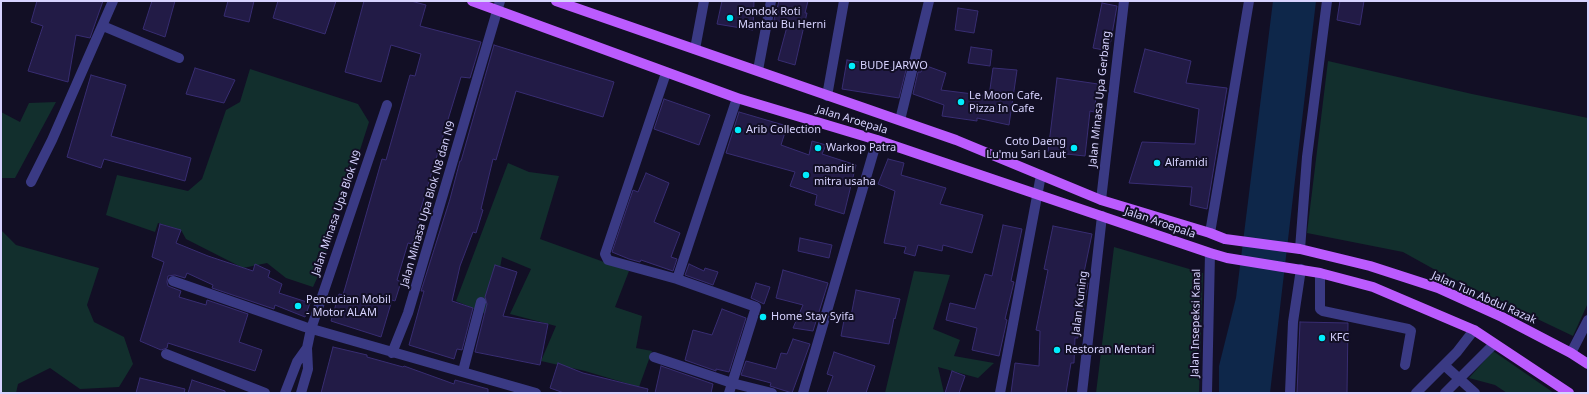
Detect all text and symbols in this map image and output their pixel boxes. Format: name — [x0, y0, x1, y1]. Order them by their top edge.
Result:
place label: Pondok Roti Mantau Bu Herni — [738, 5, 826, 31]
marker: Pondok Roti Mantau Bu Herni — [725, 13, 735, 23]
street label: Jalan Minasa Upa Gerbang — [1086, 30, 1114, 168]
place label: BUDE JARWO — [860, 59, 928, 73]
marker: BUDE JARWO — [847, 61, 857, 71]
place label: Le Moon Cafe, Pizza In Cafe — [969, 89, 1043, 115]
marker: Le Moon Cafe, Pizza In Cafe — [956, 97, 966, 107]
street label: Jalan Aroepala — [815, 103, 889, 137]
street label: Jalan Minasa Upa Blok N8 dan N9 — [398, 120, 458, 288]
place label: Arib Collection — [746, 123, 821, 137]
marker: Arib Collection — [733, 125, 743, 135]
place label: Coto Daeng Lu'mu Sari Laut — [986, 135, 1066, 161]
place label: Warkop Patra — [826, 141, 896, 155]
marker: Warkop Patra — [813, 143, 823, 153]
marker: Coto Daeng Lu'mu Sari Laut — [1069, 143, 1079, 153]
street label: Jalan Minasa Upa Blok N9 — [309, 149, 365, 277]
place label: Alfamidi — [1165, 156, 1208, 170]
marker: Alfamidi — [1152, 158, 1162, 168]
place label: mandiri mitra usaha — [814, 162, 876, 188]
marker: mandiri mitra usaha — [801, 170, 811, 180]
street label: Jalan Aroepala — [1123, 205, 1197, 241]
street label: Jalan Insepeksi Kanal — [1188, 269, 1204, 377]
street label: Jalan Tun Abdul Razak — [1430, 269, 1538, 327]
street label: Jalan Kuning — [1070, 270, 1090, 336]
place label: Pencucian Mobil - Motor ALAM — [306, 293, 391, 319]
marker: Pencucian Mobil - Motor ALAM — [293, 301, 303, 311]
place label: Home Stay Syifa — [771, 310, 854, 324]
marker: Home Stay Syifa — [758, 312, 768, 322]
place label: KFC — [1330, 331, 1349, 345]
marker: KFC — [1317, 333, 1327, 343]
place label: Restoran Mentari — [1065, 343, 1155, 357]
marker: Restoran Mentari — [1052, 345, 1062, 355]

